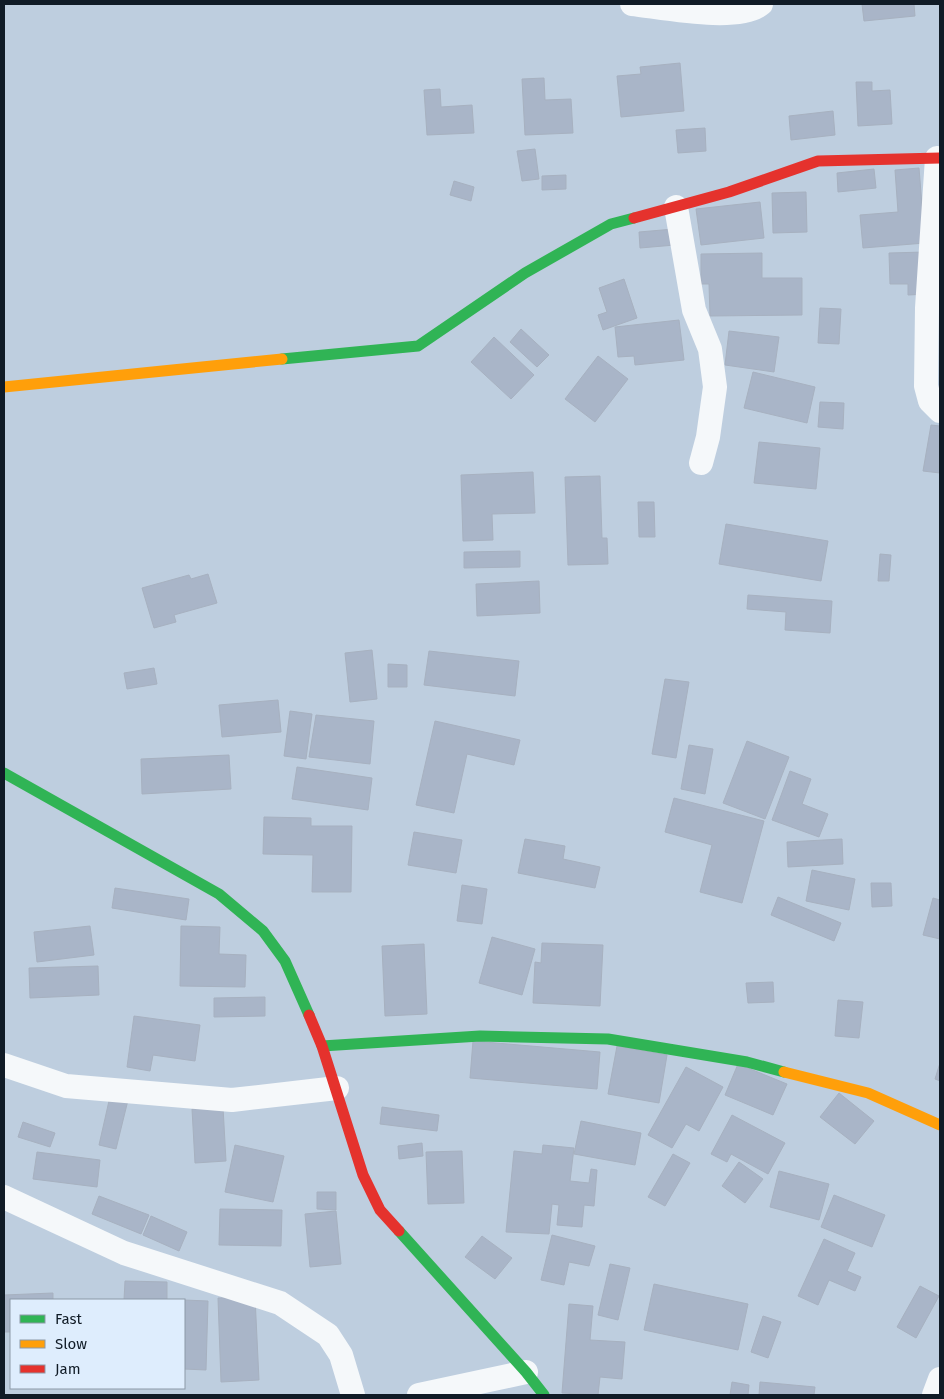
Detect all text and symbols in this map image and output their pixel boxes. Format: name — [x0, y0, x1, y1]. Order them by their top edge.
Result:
legend — [10, 1299, 185, 1389]
text: Fast — [55, 1310, 82, 1328]
text: Slow — [55, 1335, 87, 1353]
text: Jam — [55, 1360, 81, 1378]

